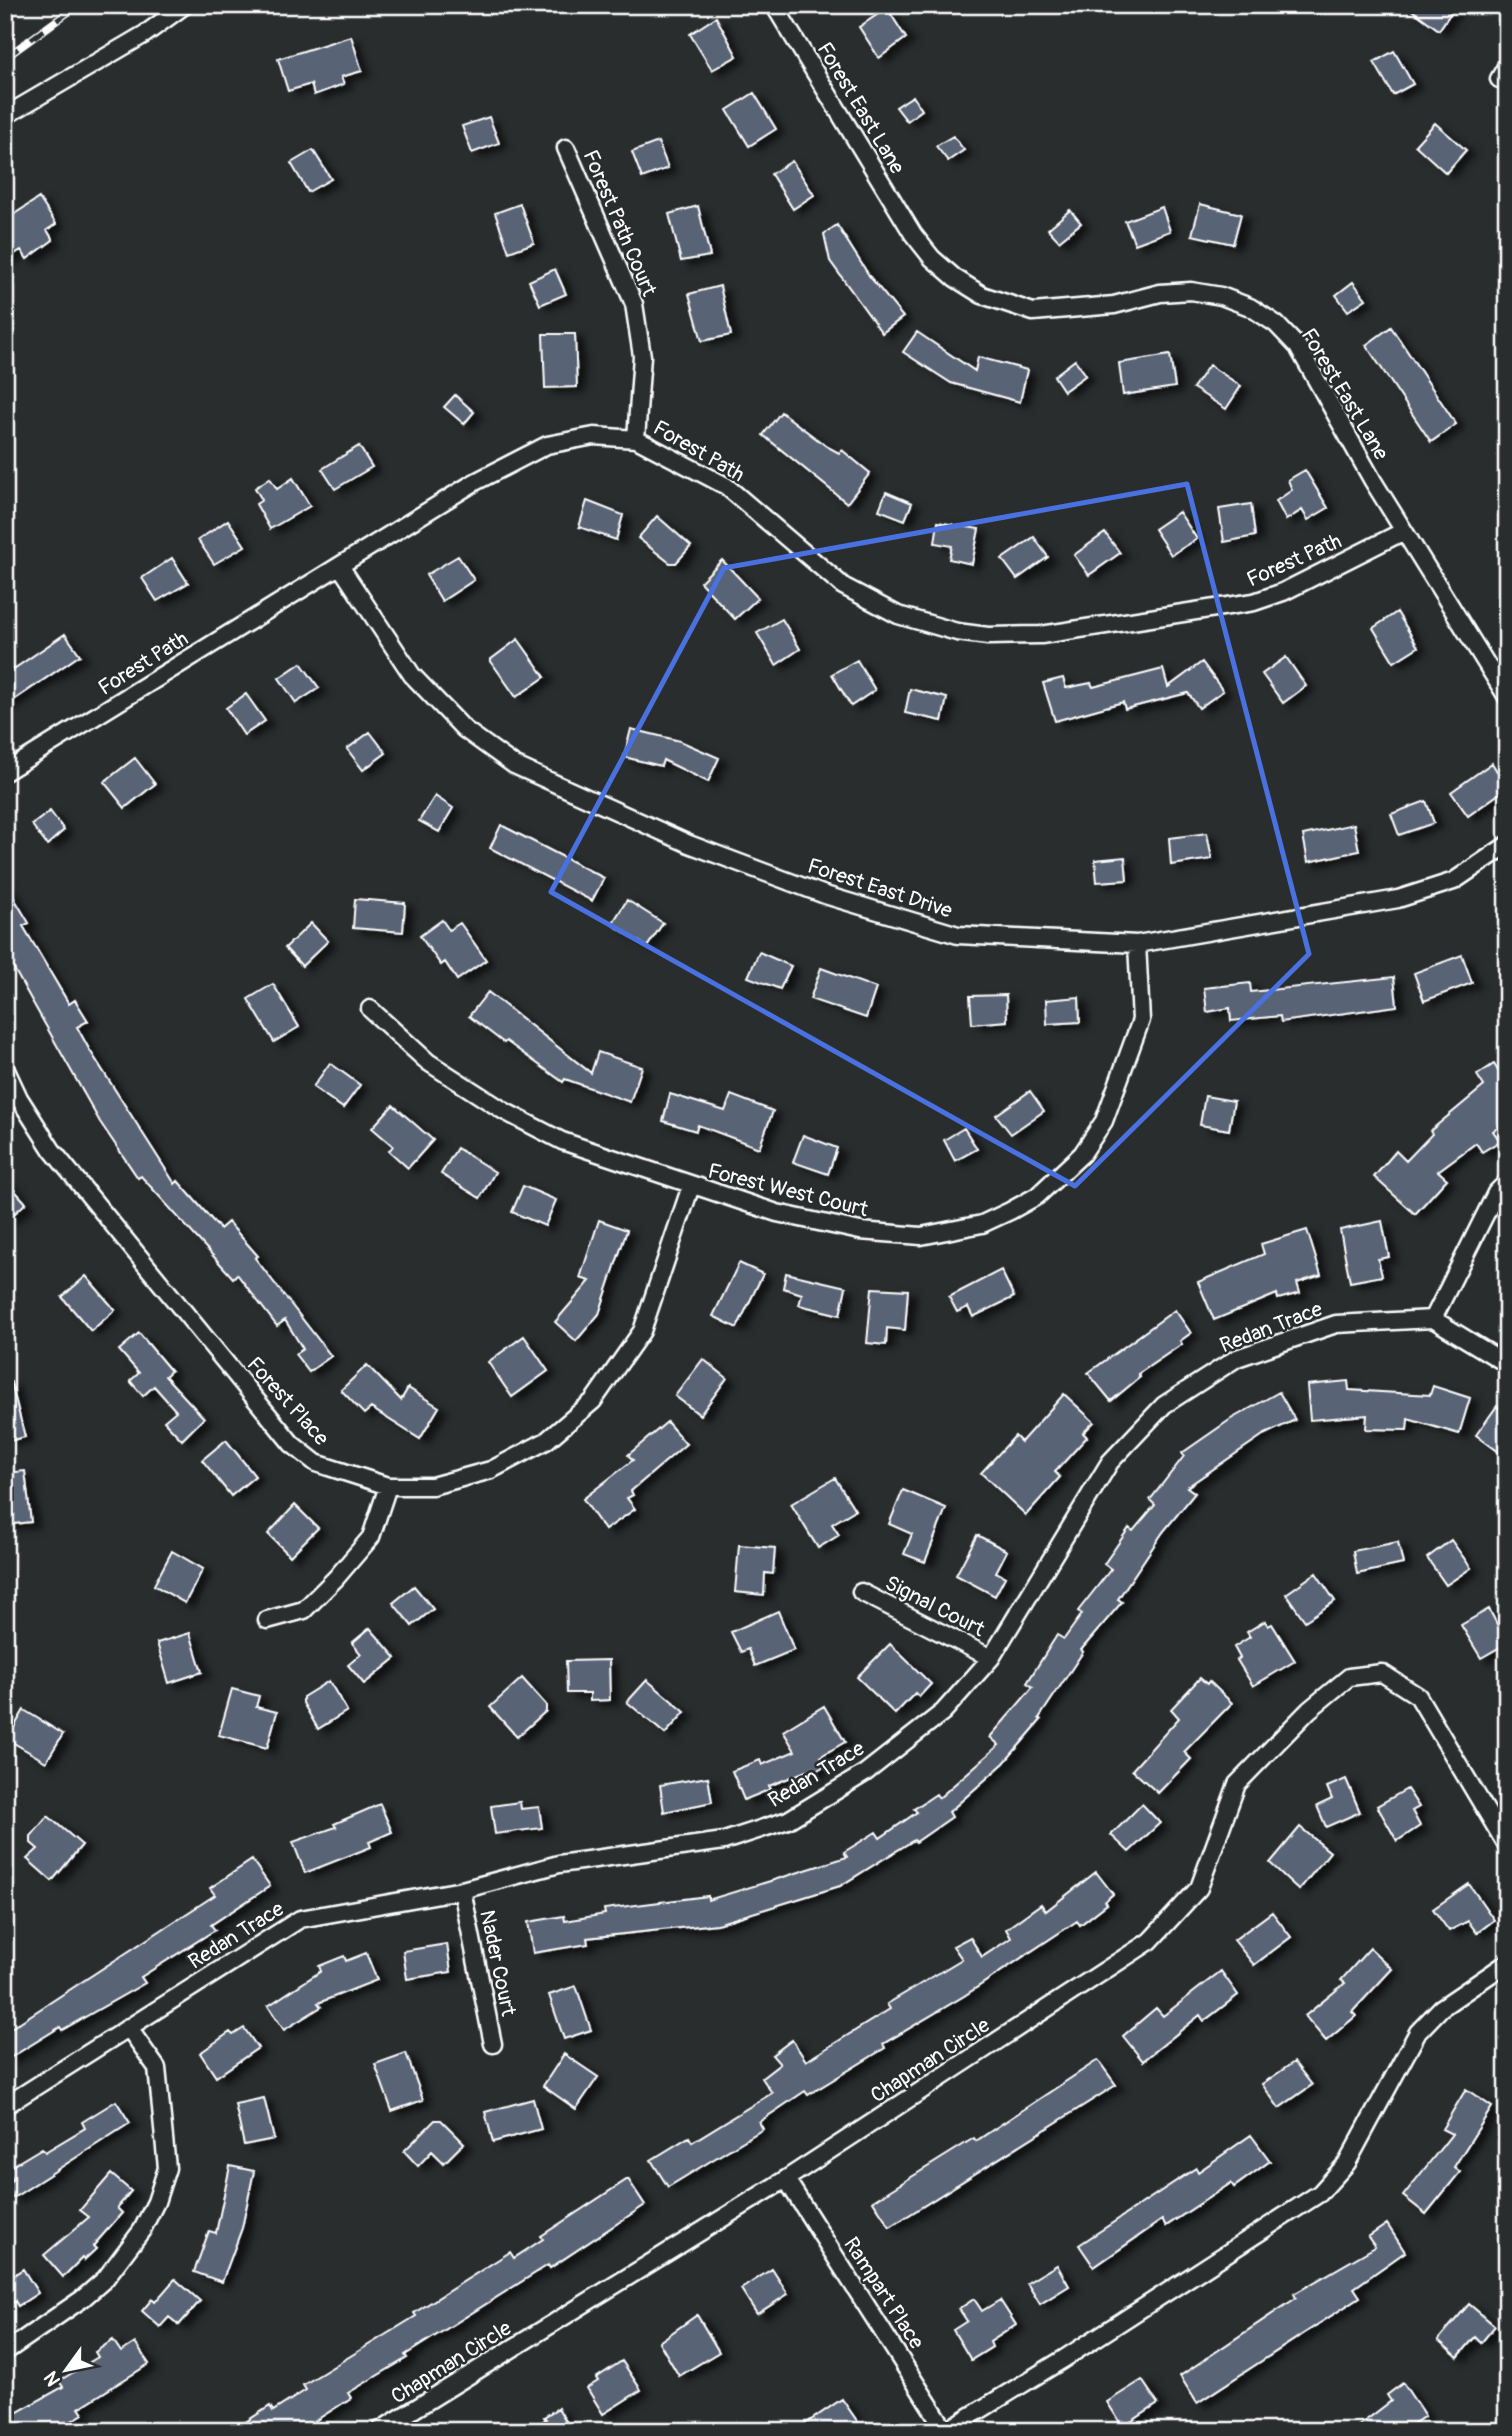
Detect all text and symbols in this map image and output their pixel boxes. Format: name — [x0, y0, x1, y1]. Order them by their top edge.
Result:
street label: Forest East Lane — [811, 37, 911, 180]
street label: Forest Path Court — [577, 146, 663, 301]
street label: Forest East Lane — [1295, 323, 1395, 466]
street label: Forest Path — [648, 415, 749, 488]
street label: Forest Path — [1243, 528, 1346, 593]
street label: Forest Path — [93, 625, 193, 702]
street label: Forest East Drive — [804, 852, 956, 925]
street label: Forest West Court — [705, 1158, 871, 1224]
street label: Redan Trace — [1216, 1295, 1327, 1359]
street label: Forest Place — [241, 1351, 335, 1452]
street label: Signal Court — [880, 1570, 990, 1643]
street label: Redan Trace — [763, 1735, 870, 1814]
street label: Redan Trace — [183, 1895, 290, 1975]
street label: Nader Court — [473, 1908, 522, 2019]
street label: Chapman Circle — [866, 2011, 996, 2109]
street label: Rampart Place — [837, 2232, 930, 2355]
street label: Chapman Circle — [386, 2314, 517, 2410]
north arrow — [32, 2334, 102, 2404]
text: N — [39, 2367, 66, 2391]

